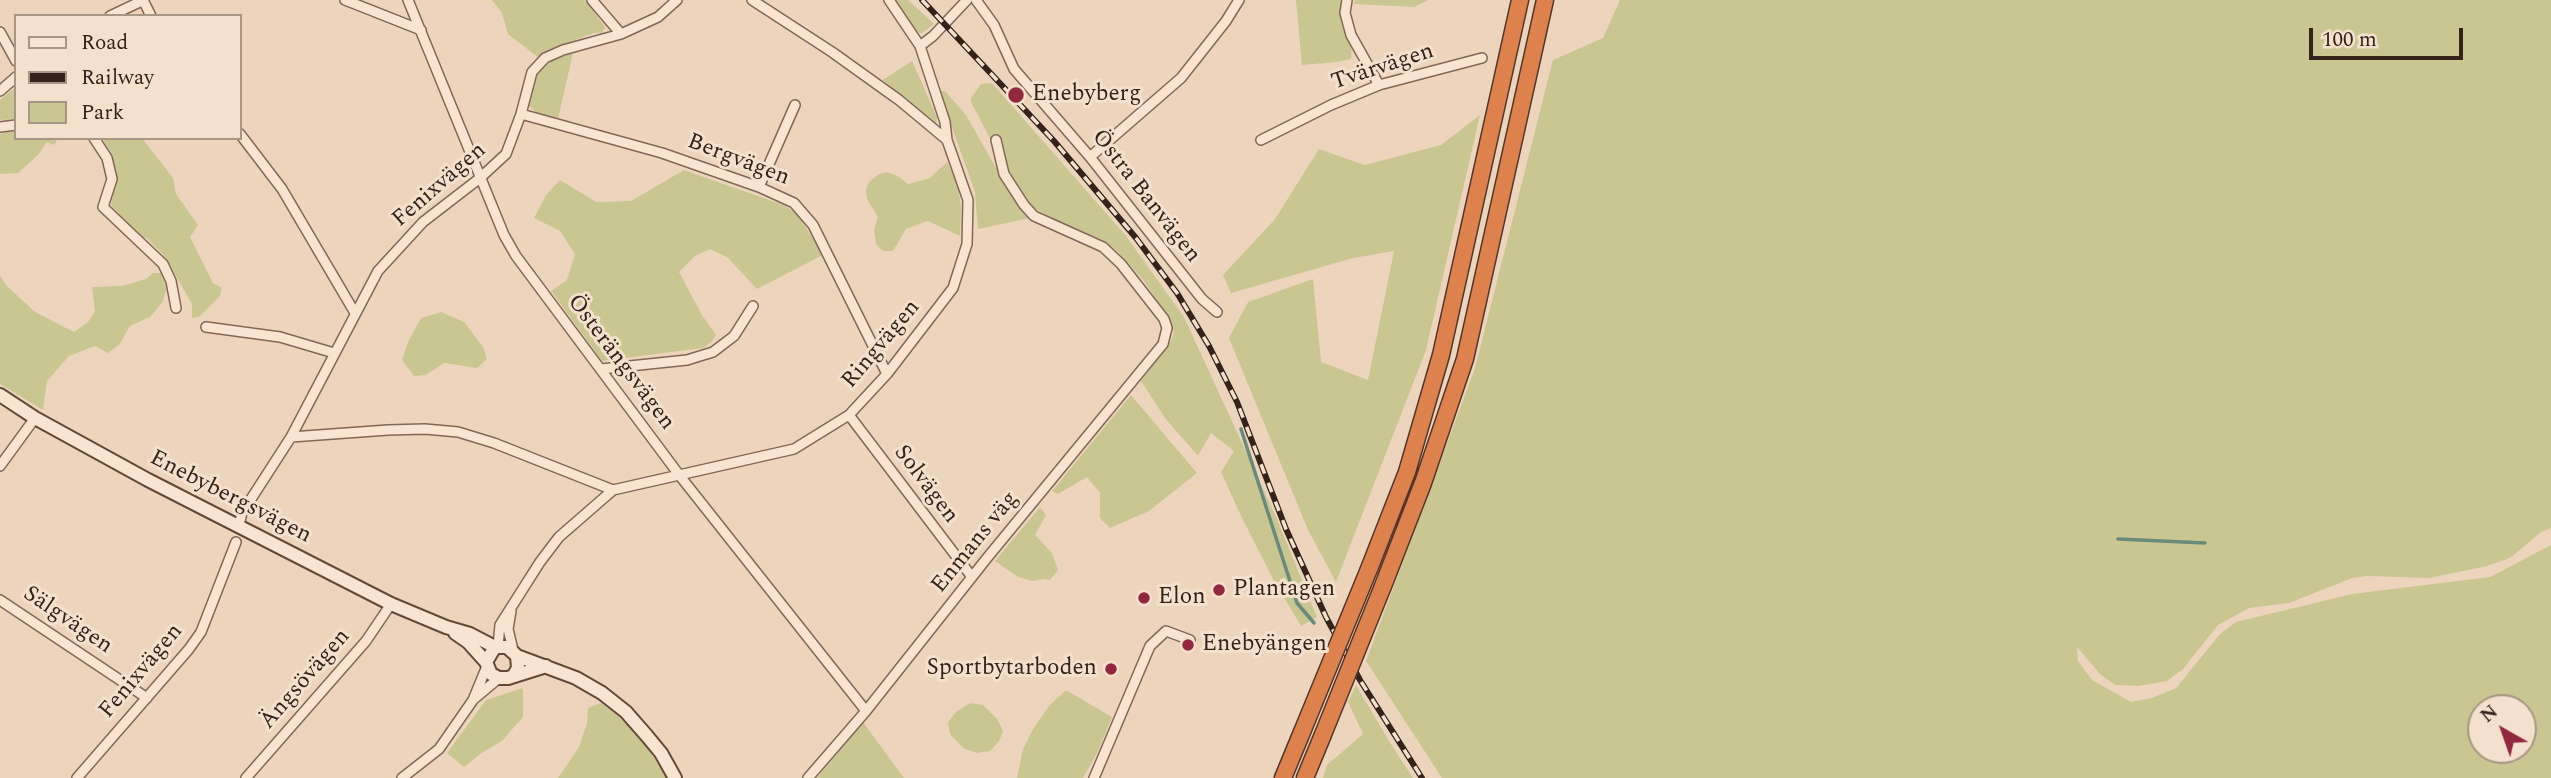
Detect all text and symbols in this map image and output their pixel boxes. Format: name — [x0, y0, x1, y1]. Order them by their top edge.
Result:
legend — [14, 14, 242, 140]
scale bar — [2313, 14, 2467, 58]
text: 100 m — [2322, 24, 2377, 56]
text: Road — [81, 27, 128, 59]
street label: Tvärvägen — [1328, 39, 1438, 97]
text: Railway — [81, 62, 154, 94]
place label: Enebyberg — [1032, 81, 1141, 109]
marker: Enebyberg — [1006, 85, 1026, 105]
text: Park — [81, 97, 124, 129]
street label: Östra Banvägen — [1084, 125, 1206, 269]
street label: Bergvägen — [683, 129, 793, 193]
street label: Fenixvägen — [387, 138, 493, 234]
street label: Österängsvägen — [560, 290, 680, 436]
street label: Ringvägen — [837, 295, 927, 395]
street label: Solvägen — [887, 440, 963, 530]
street label: Enebybergsvägen — [144, 445, 316, 551]
street label: Enmans väg — [927, 486, 1025, 600]
place label: Plantagen — [1233, 576, 1335, 604]
street label: Sälgvägen — [17, 581, 117, 661]
marker: Plantagen — [1211, 582, 1227, 598]
place label: Elon — [1158, 584, 1206, 612]
marker: Elon — [1136, 590, 1152, 606]
street label: Fenixvägen — [94, 619, 190, 725]
street label: Ängsövägen — [255, 624, 357, 736]
place label: Enebyängen — [1202, 631, 1327, 659]
marker: Enebyängen — [1180, 637, 1196, 653]
place label: Sportbytarboden — [927, 655, 1097, 683]
marker: Sportbytarboden — [1103, 661, 1119, 677]
north arrow — [2467, 694, 2537, 764]
text: N — [2474, 698, 2505, 730]

